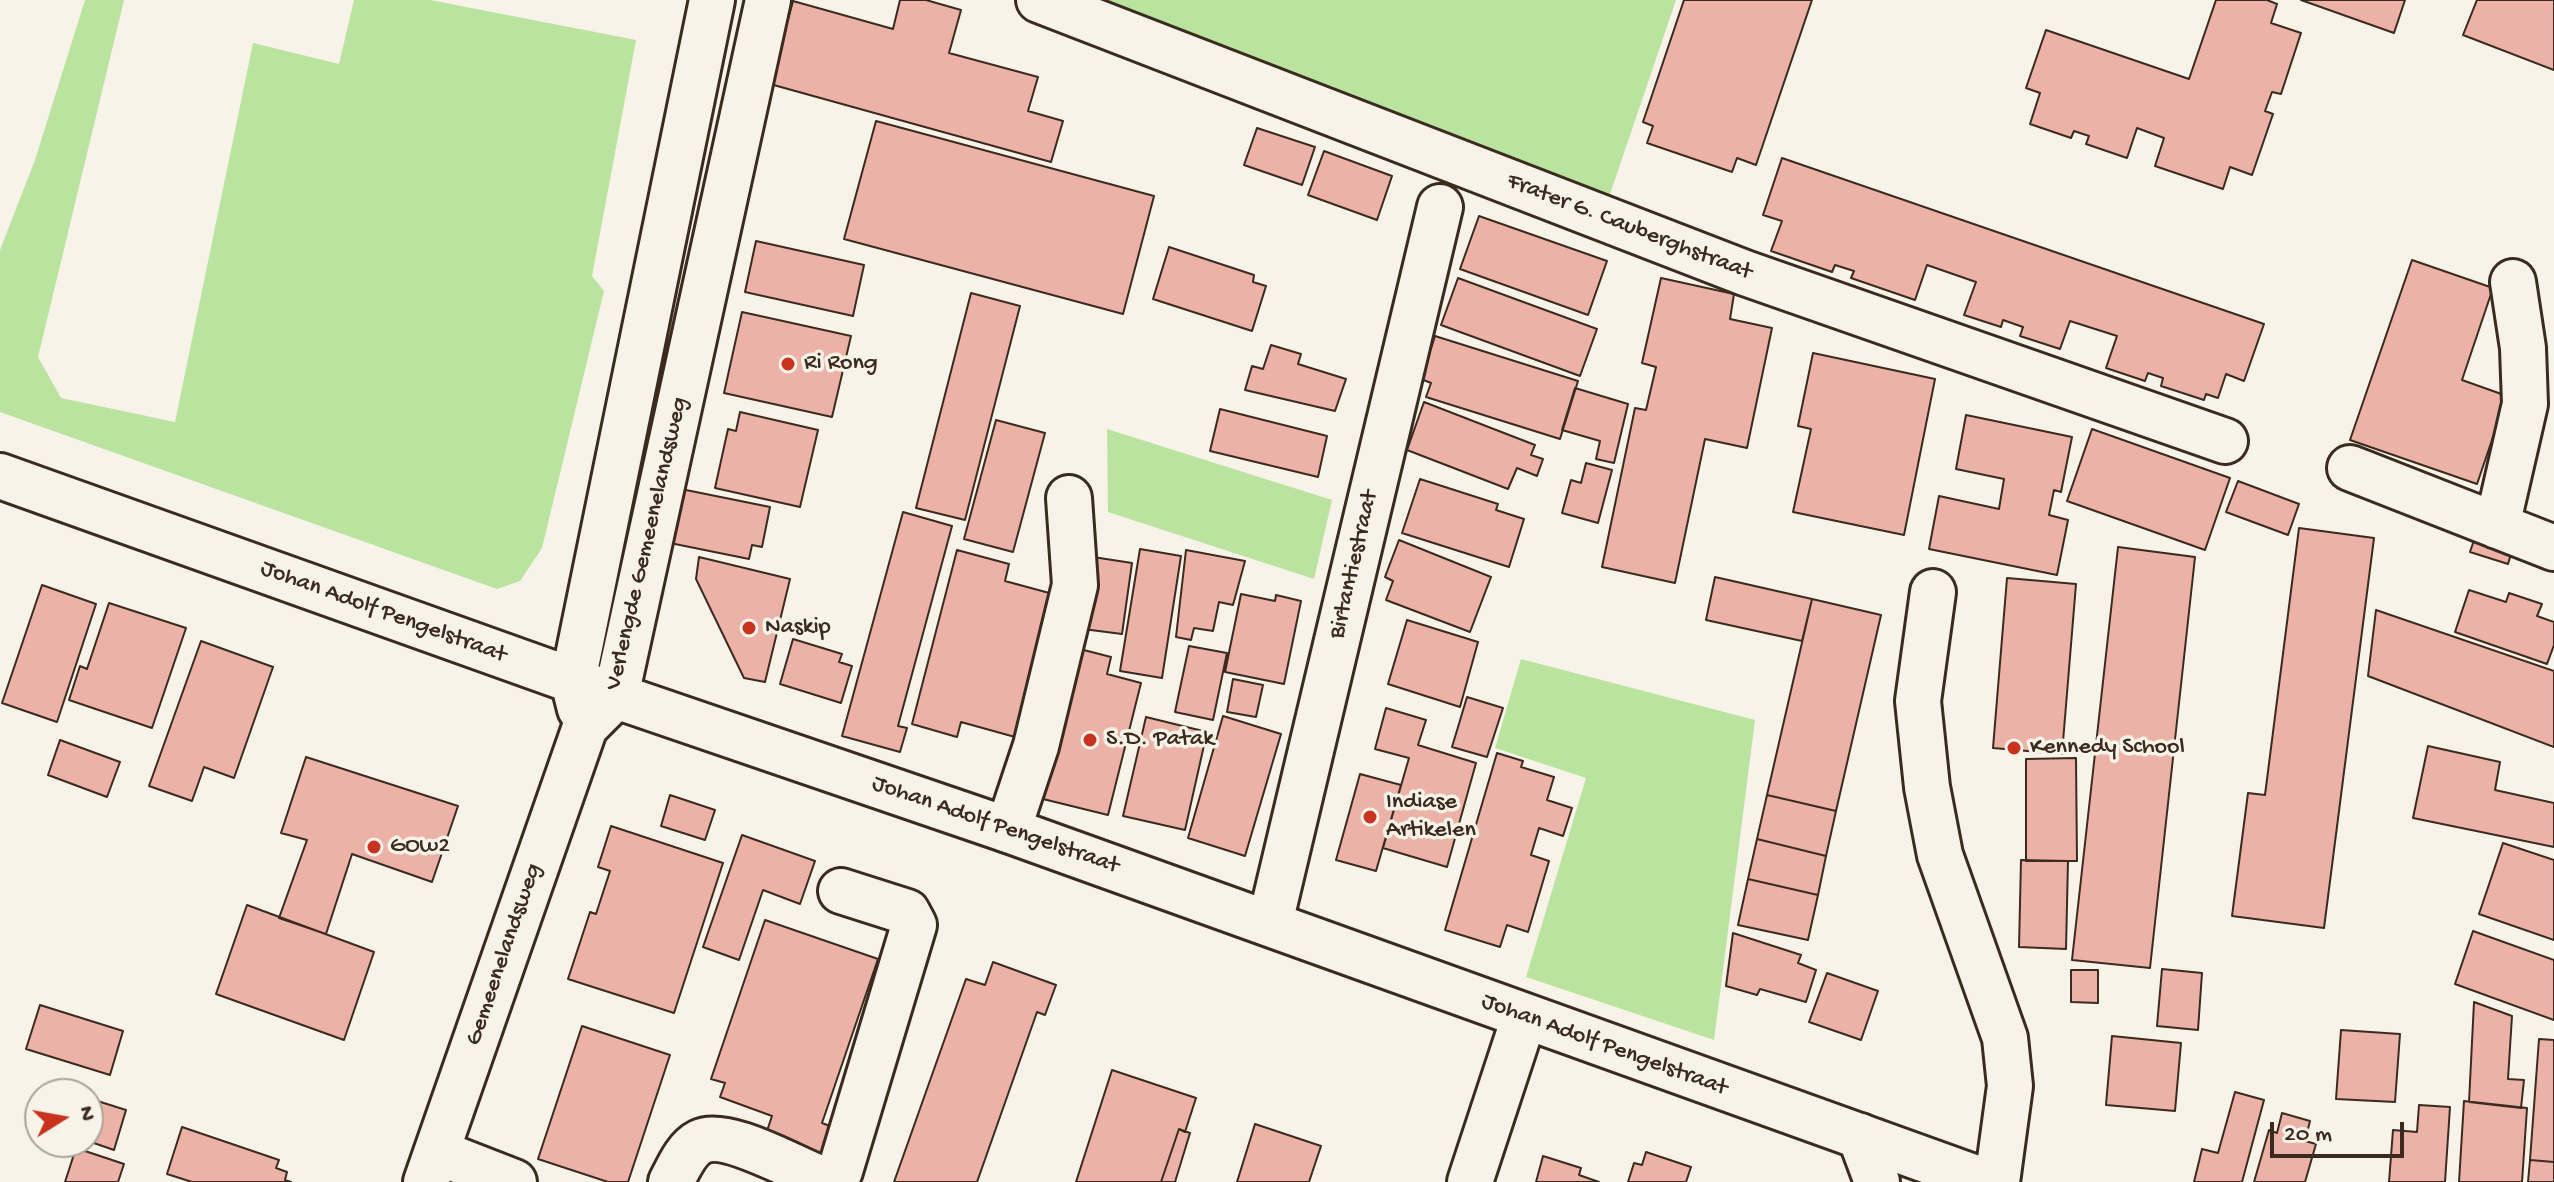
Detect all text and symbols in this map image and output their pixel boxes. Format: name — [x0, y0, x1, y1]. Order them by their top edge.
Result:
street label: Frater G. Cauberghstraat — [1502, 168, 1756, 288]
place label: Ri Rong — [804, 350, 878, 378]
marker: Ri Rong — [779, 355, 797, 373]
street label: Verlengde Gemeenelandsweg — [600, 395, 696, 693]
street label: Birtantiestraat — [1324, 488, 1386, 642]
street label: Johan Adolf Pengelstraat — [256, 555, 510, 671]
place label: Naskip — [765, 614, 831, 642]
marker: Naskip — [740, 619, 758, 637]
place label: S.D. Patak — [1106, 726, 1214, 754]
marker: S.D. Patak — [1081, 731, 1099, 749]
place label: Kennedy School — [2030, 734, 2185, 762]
marker: Kennedy School — [2005, 739, 2023, 757]
street label: Johan Adolf Pengelstraat — [868, 770, 1122, 882]
place label: Indiase Artikelen — [1386, 789, 1476, 845]
marker: Indiase Artikelen — [1361, 808, 1379, 826]
place label: GOw2 — [390, 833, 450, 861]
marker: GOw2 — [365, 838, 383, 856]
street label: Gemeenelandsweg — [460, 860, 550, 1050]
street label: Johan Adolf Pengelstraat — [1477, 988, 1731, 1104]
north arrow — [24, 1078, 104, 1158]
text: N — [71, 1104, 100, 1123]
scale bar — [2274, 1106, 2408, 1156]
text: 20 m — [2284, 1121, 2332, 1150]

